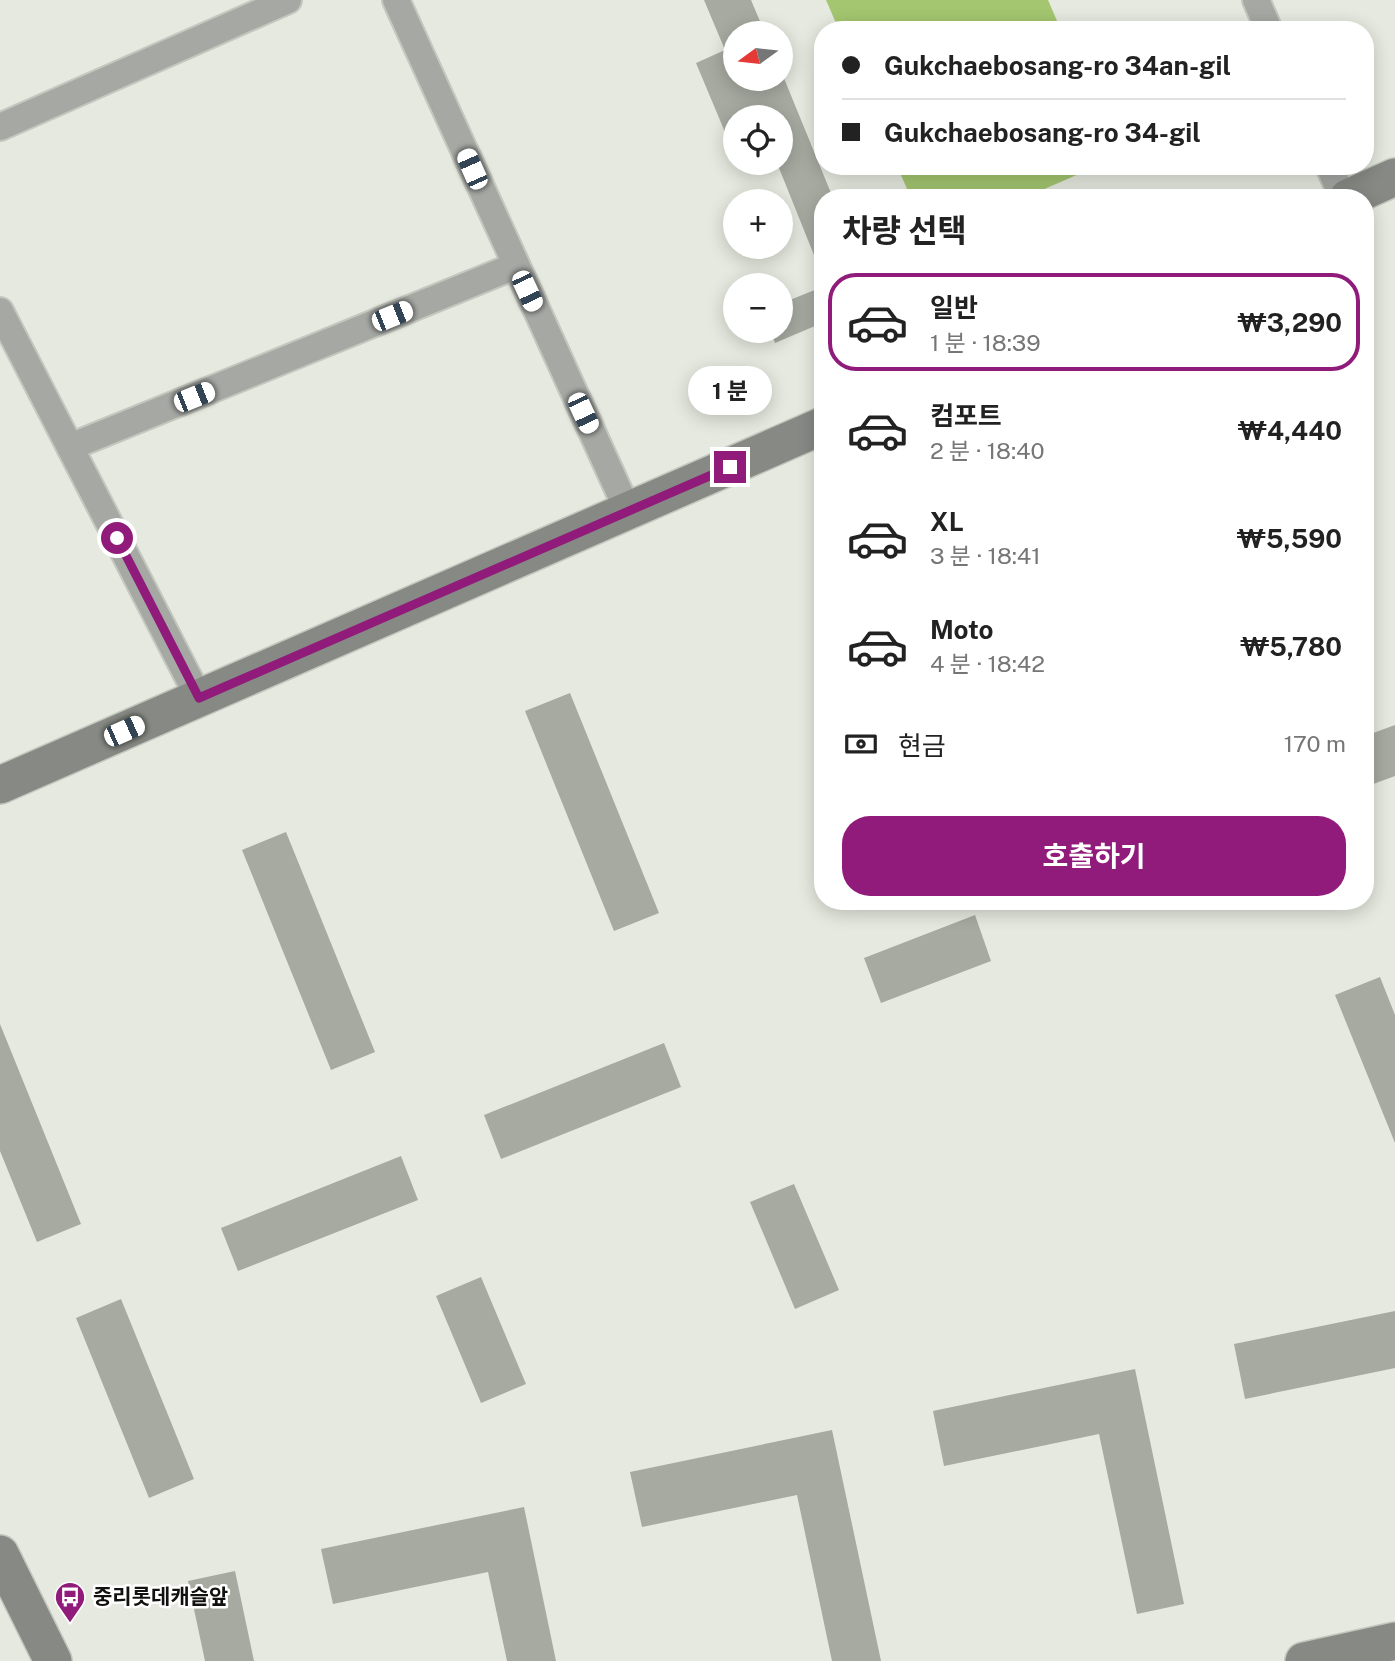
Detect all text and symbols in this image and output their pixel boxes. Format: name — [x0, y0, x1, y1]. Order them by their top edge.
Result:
north arrow — [723, 21, 793, 91]
map controls — [723, 21, 793, 343]
text: Gukchaebosang-ro 34an-gil — [884, 50, 1231, 81]
button: locate — [723, 105, 793, 175]
text: Gukchaebosang-ro 34-gil — [884, 117, 1201, 148]
car — [454, 146, 491, 192]
button: + — [723, 189, 793, 259]
text: 차량 선택 — [842, 212, 967, 249]
car — [509, 268, 546, 314]
button: − — [723, 273, 793, 343]
icon: car — [846, 291, 909, 354]
text: 일반 — [930, 292, 978, 323]
car — [369, 298, 416, 334]
text: ₩3,290 — [1238, 307, 1342, 338]
text: 1 분 · 18:39 — [930, 329, 1041, 356]
callout: 1 분 — [688, 365, 772, 414]
text: 1 분 — [712, 377, 748, 404]
car — [171, 379, 218, 415]
car — [565, 390, 602, 436]
icon: car — [846, 399, 909, 462]
text: 컴포트 — [930, 400, 1002, 431]
text: ₩4,440 — [1238, 415, 1342, 446]
text: 2 분 · 18:40 — [930, 437, 1045, 464]
route end — [714, 451, 746, 483]
text: XL — [930, 506, 964, 537]
icon: car — [846, 507, 909, 570]
route start — [101, 522, 133, 554]
text: ₩5,590 — [1237, 523, 1342, 554]
text: 3 분 · 18:41 — [930, 542, 1041, 569]
text: Moto — [930, 614, 993, 645]
icon: car — [846, 615, 909, 678]
text: ₩5,780 — [1240, 631, 1342, 662]
text: 4 분 · 18:42 — [930, 650, 1045, 677]
car — [101, 713, 148, 749]
icon: cash — [842, 725, 880, 763]
text: 현금 — [898, 730, 946, 761]
text: 170 m — [1284, 730, 1346, 757]
button: 호출하기 — [842, 816, 1346, 896]
bus stop icon: 중리롯데캐슬앞 — [53, 1580, 87, 1624]
place label: 중리롯데캐슬앞 — [93, 1584, 228, 1609]

